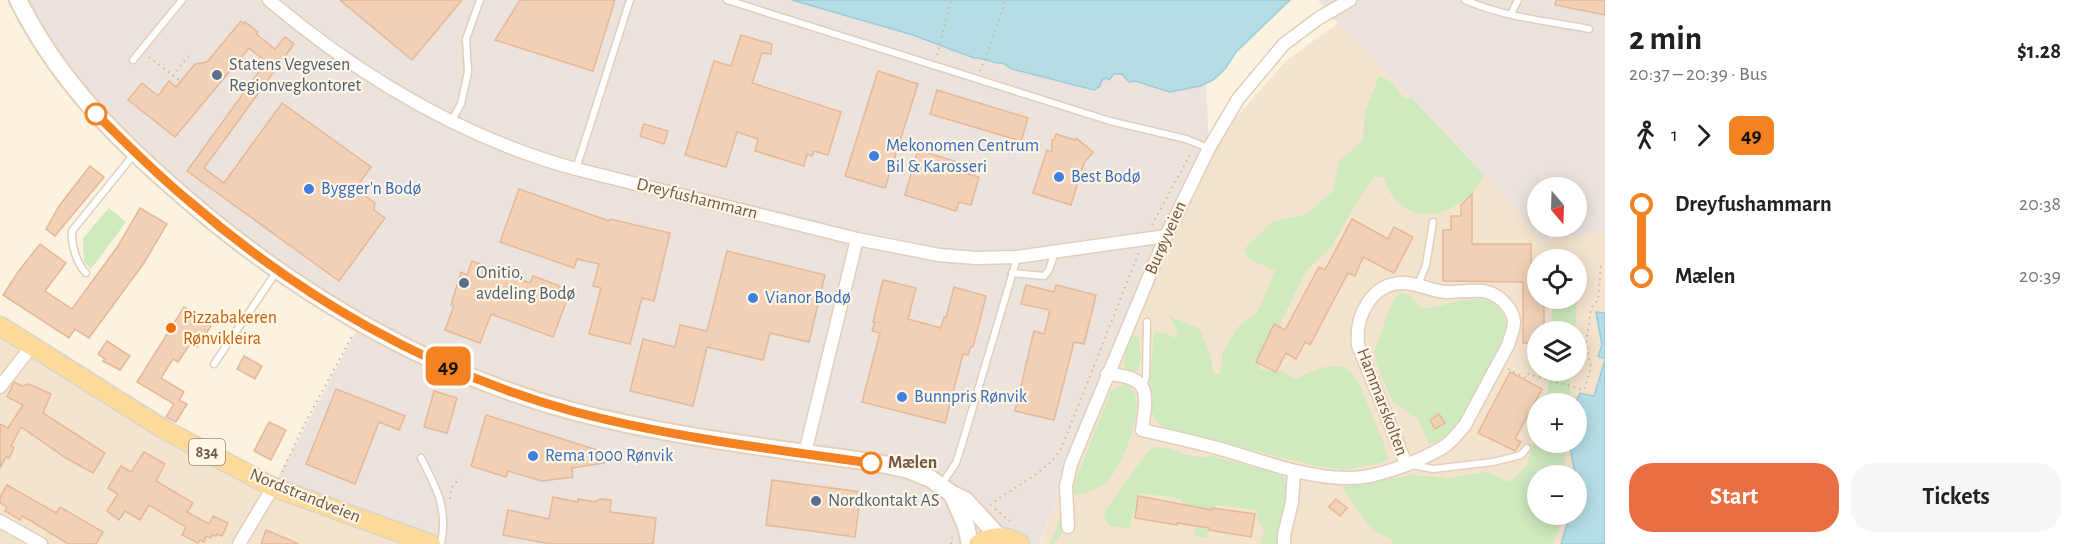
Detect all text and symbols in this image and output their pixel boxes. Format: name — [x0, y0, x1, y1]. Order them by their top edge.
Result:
text: 2 min — [1629, 23, 1702, 56]
text: $1.28 — [2017, 40, 2061, 62]
place label: Statens Vegvesen Regionvegkontoret — [229, 56, 362, 95]
text: 20:37 – 20:39 · Bus — [1629, 64, 1767, 84]
marker: Statens Vegvesen Regionvegkontoret — [210, 68, 224, 82]
unlabelled marker — [85, 103, 107, 125]
icon: walk — [1629, 119, 1662, 152]
icon: forward — [1687, 119, 1720, 152]
text: 1 — [1671, 125, 1678, 145]
text: 49 — [1741, 125, 1762, 146]
place label: Mekonomen Centrum Bil & Karosseri — [886, 137, 1039, 176]
marker: Mekonomen Centrum Bil & Karosseri — [867, 149, 881, 163]
place label: Best Bodø — [1071, 168, 1141, 186]
marker: Best Bodø — [1052, 170, 1066, 184]
street label: Dreyfushammarn — [635, 175, 759, 223]
north arrow — [1527, 177, 1587, 237]
map controls — [1527, 177, 1587, 525]
place label: Bygger'n Bodø — [321, 180, 421, 198]
marker: Bygger'n Bodø — [302, 182, 316, 196]
text: Dreyfushammarn — [1675, 193, 1832, 215]
text: 20:38 — [2019, 194, 2061, 214]
street label: Burøyveien — [1142, 199, 1190, 277]
button: locate — [1527, 249, 1587, 309]
place label: Onitio, avdeling Bodø — [476, 264, 576, 303]
text: Mælen — [1675, 265, 1735, 287]
text: 20:39 — [2019, 266, 2061, 286]
marker: Onitio, avdeling Bodø — [457, 276, 471, 290]
place label: Vianor Bodø — [765, 289, 851, 307]
marker: Vianor Bodø — [746, 291, 760, 305]
place label: Pizzabakeren Rønvikleira — [183, 309, 277, 348]
marker: Pizzabakeren Rønvikleira — [164, 321, 178, 335]
button: layers — [1527, 321, 1587, 381]
line badge: 49 — [421, 346, 475, 386]
street label: Hammarskolten — [1353, 346, 1411, 458]
text: 49 — [438, 356, 458, 377]
place label: Bunnpris Rønvik — [914, 388, 1028, 406]
marker: Bunnpris Rønvik — [895, 390, 909, 404]
button: + — [1527, 393, 1587, 453]
road number: 834 — [189, 439, 225, 465]
place label: Rema 1000 Rønvik — [545, 447, 674, 465]
marker: Rema 1000 Rønvik — [526, 449, 540, 463]
marker: Mælen — [860, 452, 882, 474]
place label: Mælen — [888, 454, 937, 472]
button: Start — [1629, 463, 1839, 532]
button: Tickets — [1851, 463, 2061, 532]
button: − — [1527, 465, 1587, 525]
street label: Nordstrandveien — [247, 466, 363, 526]
place label: Nordkontakt AS — [828, 492, 939, 510]
marker: Nordkontakt AS — [809, 494, 823, 508]

